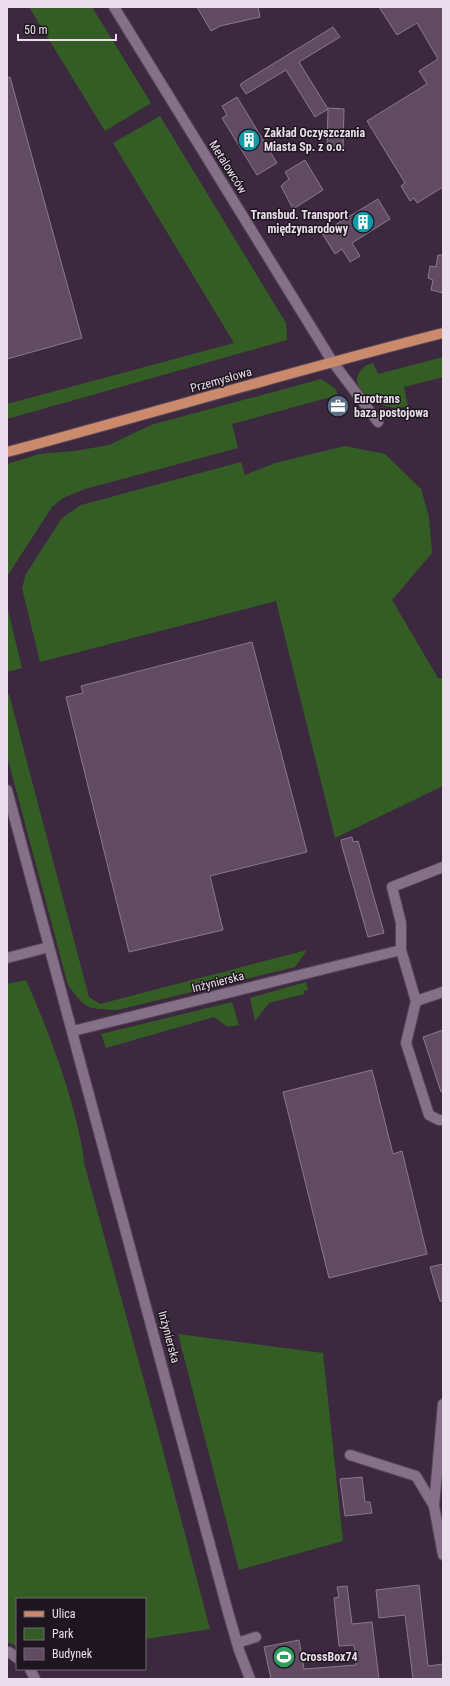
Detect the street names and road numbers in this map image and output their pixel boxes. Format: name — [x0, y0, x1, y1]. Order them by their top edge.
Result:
street label: Metalowców — [206, 138, 250, 196]
street label: Przemysłowa — [189, 364, 254, 395]
street label: Inżynierska — [190, 969, 246, 995]
street label: Inżynierska — [155, 1309, 183, 1365]

